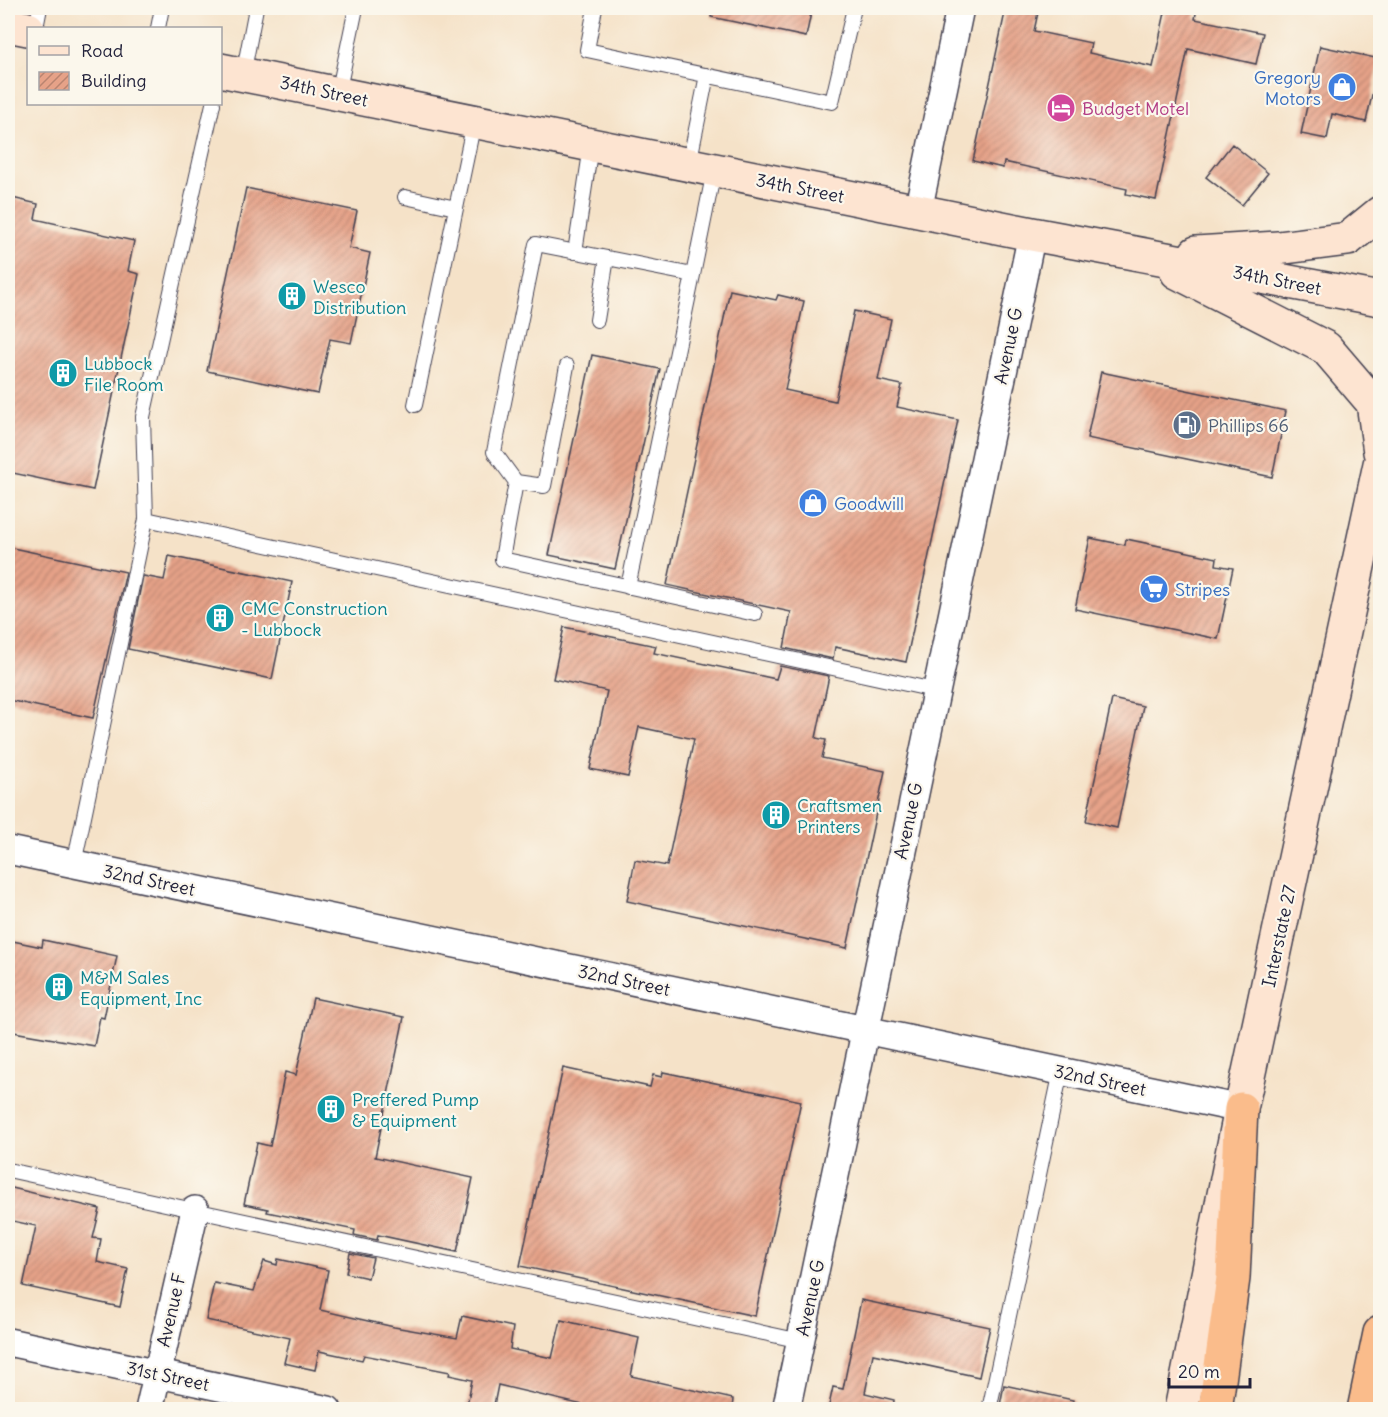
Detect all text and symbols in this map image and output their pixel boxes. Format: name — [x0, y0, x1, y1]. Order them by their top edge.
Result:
legend — [27, 27, 222, 105]
text: Road — [81, 39, 124, 62]
place label: Gregory Motors — [1254, 66, 1321, 110]
text: Building — [81, 69, 146, 92]
street label: 34th Street — [278, 70, 370, 112]
shop icon: Gregory Motors — [1326, 71, 1358, 103]
hotel icon: Budget Motel — [1045, 92, 1077, 124]
place label: Budget Motel — [1082, 97, 1189, 120]
street label: 34th Street — [754, 168, 846, 208]
street label: 34th Street — [1231, 260, 1323, 300]
place label: Wesco Distribution — [313, 275, 407, 319]
building icon: Wesco Distribution — [276, 280, 308, 312]
street label: Avenue G — [989, 306, 1027, 386]
place label: Lubbock File Room — [84, 352, 164, 396]
building icon: Lubbock File Room — [47, 357, 79, 389]
fuel station icon: Phillips 66 — [1171, 409, 1203, 441]
place label: Phillips 66 — [1208, 414, 1289, 437]
shop icon: Goodwill — [797, 487, 829, 519]
place label: Goodwill — [834, 492, 904, 515]
supermarket icon: Stripes — [1138, 573, 1170, 605]
place label: Stripes — [1175, 578, 1230, 601]
place label: CMC Construction - Lubbock — [241, 597, 388, 641]
building icon: CMC Construction - Lubbock — [204, 602, 236, 634]
street label: Avenue G — [889, 781, 927, 861]
place label: Craftsmen Printers — [797, 794, 882, 838]
building icon: Craftsmen Printers — [760, 799, 792, 831]
street label: 32nd Street — [101, 859, 197, 901]
street label: Interstate 27 — [1257, 883, 1301, 989]
street label: 32nd Street — [576, 959, 672, 1001]
place label: M&M Sales Equipment, Inc — [80, 966, 202, 1010]
building icon: M&M Sales Equipment, Inc — [43, 971, 75, 1003]
street label: 32nd Street — [1052, 1059, 1148, 1101]
place label: Preffered Pump & Equipment — [352, 1088, 479, 1132]
building icon: Preffered Pump & Equipment — [315, 1093, 347, 1125]
street label: Avenue G — [791, 1258, 829, 1338]
street label: Avenue F — [151, 1271, 191, 1349]
scale bar — [1169, 1351, 1250, 1389]
street label: 31st Street — [125, 1356, 211, 1396]
text: 20 m — [1178, 1360, 1220, 1383]

